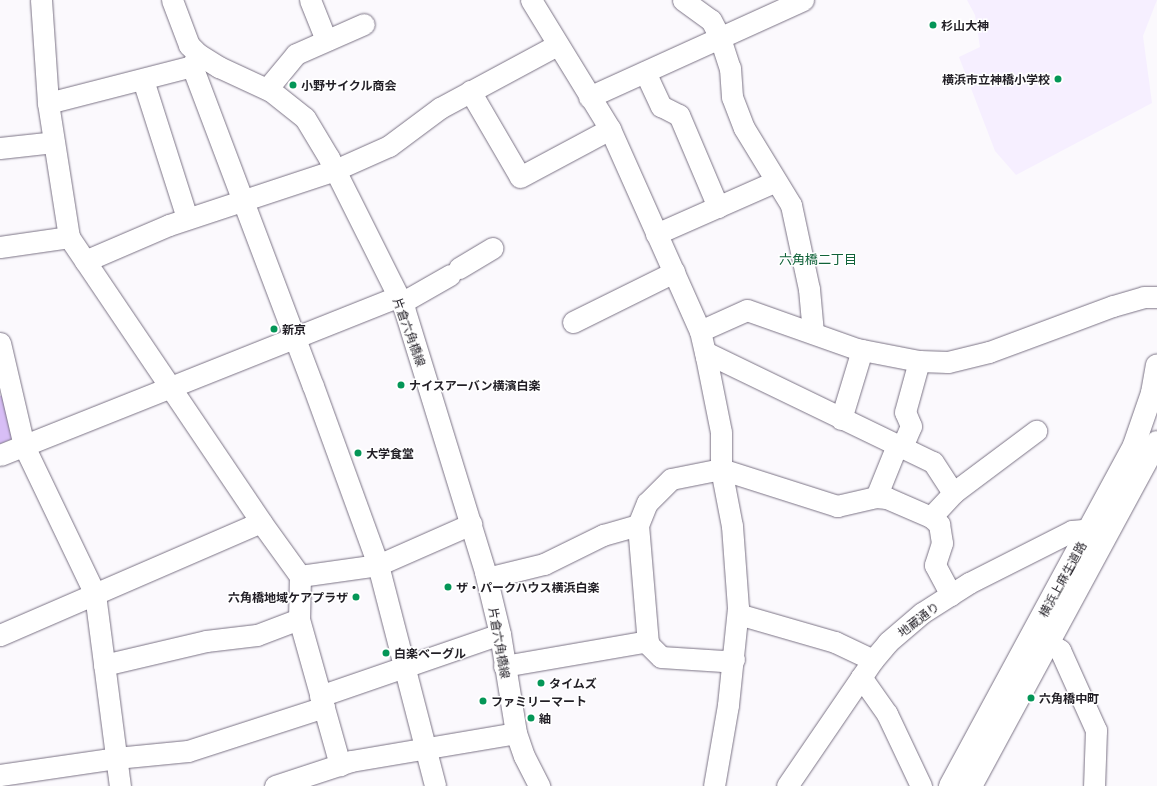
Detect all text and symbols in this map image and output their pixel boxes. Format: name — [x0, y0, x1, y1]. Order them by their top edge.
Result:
place label: 杉山大神 — [941, 18, 989, 32]
marker: 杉山大神 — [928, 20, 938, 30]
place label: 横浜市立神橋小学校 — [942, 72, 1050, 86]
marker: 横浜市立神橋小学校 — [1053, 74, 1063, 84]
place label: 小野サイクル商会 — [301, 78, 397, 92]
marker: 小野サイクル商会 — [288, 80, 298, 90]
district label: 六角橋二丁目 — [779, 251, 857, 267]
street label: 片倉六角橋線 — [391, 296, 429, 368]
place label: 新京 — [282, 322, 306, 336]
marker: 新京 — [269, 324, 279, 334]
place label: ナイスアーバン横濱白楽 — [409, 378, 540, 392]
marker: ナイスアーバン横濱白楽 — [396, 380, 406, 390]
place label: 大学食堂 — [366, 446, 414, 460]
marker: 大学食堂 — [353, 448, 363, 458]
street label: 横浜上麻生道路 — [1035, 539, 1089, 619]
place label: ザ・パークハウス横浜白楽 — [456, 580, 600, 594]
marker: ザ・パークハウス横浜白楽 — [443, 582, 453, 592]
place label: 六角橋地域ケアプラザ — [228, 590, 348, 604]
marker: 六角橋地域ケアプラザ — [351, 592, 361, 602]
street label: 地蔵通り — [894, 599, 942, 639]
street label: 片倉六角橋線 — [487, 606, 513, 680]
place label: 白楽ベーグル — [394, 646, 466, 660]
marker: 白楽ベーグル — [381, 648, 391, 658]
place label: タイムズ — [549, 676, 597, 690]
marker: タイムズ — [536, 678, 546, 688]
place label: 六角橋中町 — [1039, 691, 1099, 705]
marker: 六角橋中町 — [1026, 693, 1036, 703]
place label: ファミリーマート — [491, 694, 587, 708]
marker: ファミリーマート — [478, 696, 488, 706]
place label: 紬 — [539, 711, 551, 725]
marker: 紬 — [526, 713, 536, 723]

